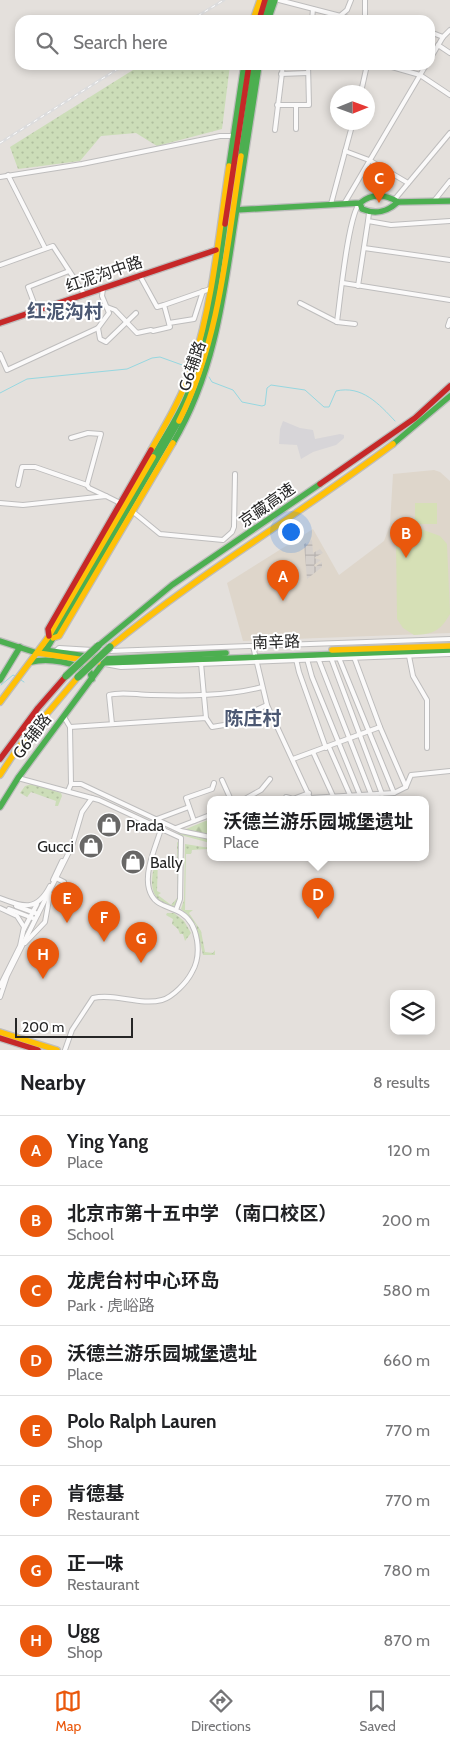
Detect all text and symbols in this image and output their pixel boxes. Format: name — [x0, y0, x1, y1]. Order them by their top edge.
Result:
search box — [15, 15, 435, 70]
icon: search — [33, 29, 61, 57]
text: Search here — [73, 31, 167, 54]
north arrow — [330, 85, 375, 130]
pin: C — [363, 162, 395, 203]
street label: 红泥沟中路 — [63, 252, 145, 296]
district label: 红泥沟村 — [27, 300, 103, 323]
street label: G6辅路 — [175, 338, 209, 394]
street label: 京藏高速 — [235, 479, 299, 531]
pin: B — [390, 517, 422, 558]
your location — [278, 519, 304, 545]
pin: A — [267, 560, 299, 601]
street label: 南辛路 — [252, 632, 300, 652]
district label: 陈庄村 — [224, 707, 282, 730]
street label: G6辅路 — [9, 710, 55, 762]
popup — [207, 796, 429, 861]
text: 沃德兰游乐园城堡遗址 — [223, 810, 413, 833]
shop icon: Prada — [96, 812, 122, 838]
place label: Prada — [126, 816, 165, 835]
shop icon: Gucci — [78, 833, 104, 859]
text: Place — [223, 833, 259, 852]
place label: Gucci — [37, 837, 74, 856]
shop icon: Bally — [120, 849, 146, 875]
place label: Bally — [150, 853, 183, 872]
pin: D — [302, 878, 334, 919]
pin: E — [51, 882, 83, 923]
pin: F — [88, 901, 120, 942]
pin: G — [125, 922, 157, 963]
pin: H — [27, 938, 59, 979]
map controls — [390, 990, 435, 1035]
button: layers — [390, 990, 435, 1035]
scale bar — [15, 1015, 132, 1038]
text: 200 m — [22, 1018, 64, 1036]
text: Nearby — [20, 1070, 86, 1095]
text: 8 results — [373, 1073, 430, 1092]
text: Ying Yang — [67, 1130, 148, 1153]
text: A — [31, 1141, 41, 1160]
text: 120 m — [388, 1141, 430, 1160]
text: Place — [67, 1153, 103, 1172]
text: 北京市第十五中学 （南口校区） — [67, 1202, 337, 1225]
text: B — [31, 1211, 41, 1230]
text: 200 m — [382, 1211, 430, 1230]
text: School — [67, 1225, 114, 1244]
text: 龙虎台村中心环岛 — [67, 1269, 219, 1292]
text: C — [31, 1281, 41, 1300]
text: 580 m — [383, 1281, 430, 1300]
text: Park · 虎峪路 — [67, 1296, 155, 1315]
text: 沃德兰游乐园城堡遗址 — [67, 1342, 257, 1365]
text: D — [30, 1351, 42, 1370]
text: 660 m — [383, 1351, 430, 1370]
text: Place — [67, 1365, 103, 1384]
text: Polo Ralph Lauren — [67, 1410, 217, 1433]
text: E — [31, 1421, 41, 1440]
text: 770 m — [385, 1421, 430, 1440]
text: Shop — [67, 1433, 103, 1452]
text: 肯德基 — [67, 1482, 124, 1505]
text: F — [32, 1491, 40, 1510]
text: 770 m — [385, 1491, 430, 1510]
text: Restaurant — [67, 1505, 139, 1524]
text: 正一味 — [67, 1552, 124, 1575]
text: G — [31, 1561, 41, 1580]
text: 780 m — [383, 1561, 430, 1580]
text: Restaurant — [67, 1575, 139, 1594]
text: Ugg — [67, 1620, 99, 1643]
text: H — [30, 1631, 42, 1650]
text: 870 m — [384, 1631, 430, 1650]
text: Shop — [67, 1643, 103, 1662]
tab: Map — [54, 1687, 82, 1735]
tab: Directions — [191, 1687, 251, 1735]
tab: Saved — [359, 1687, 396, 1735]

